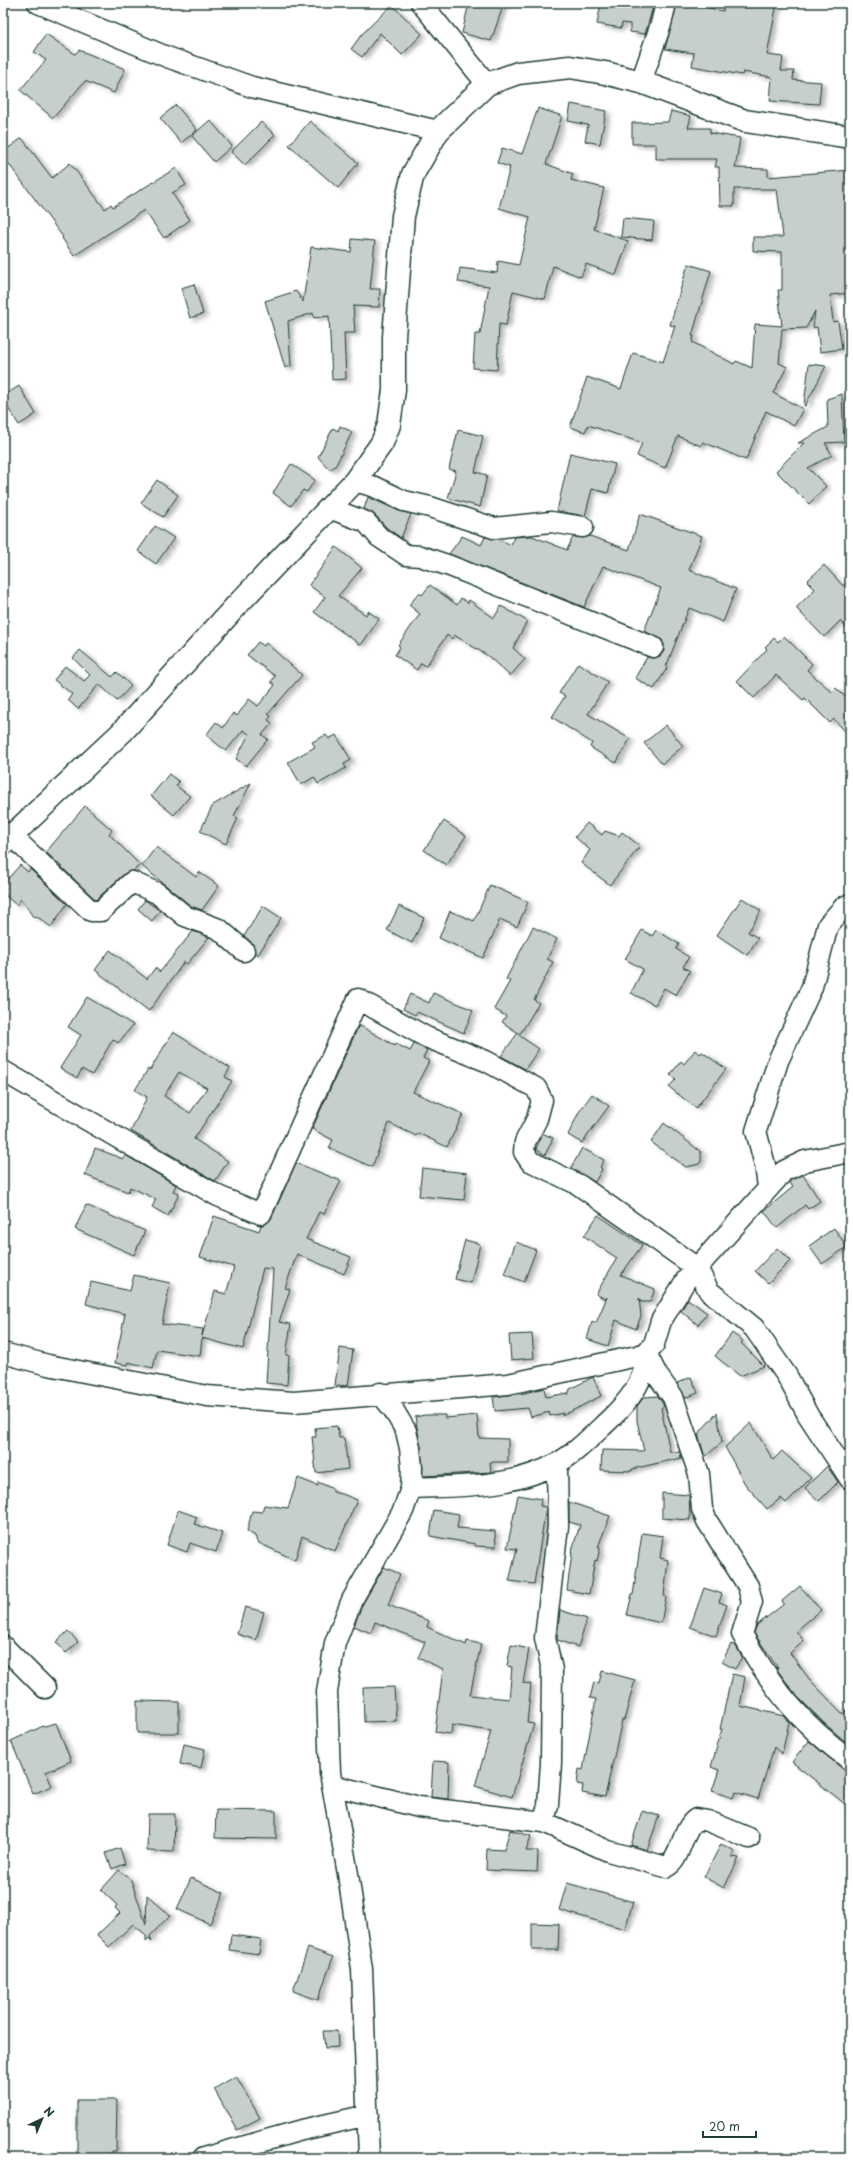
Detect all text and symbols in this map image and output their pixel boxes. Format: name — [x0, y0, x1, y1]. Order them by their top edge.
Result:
north arrow — [22, 2099, 62, 2139]
text: N — [40, 2102, 59, 2121]
scale bar — [703, 2113, 756, 2139]
text: 20 m — [709, 2117, 740, 2135]

